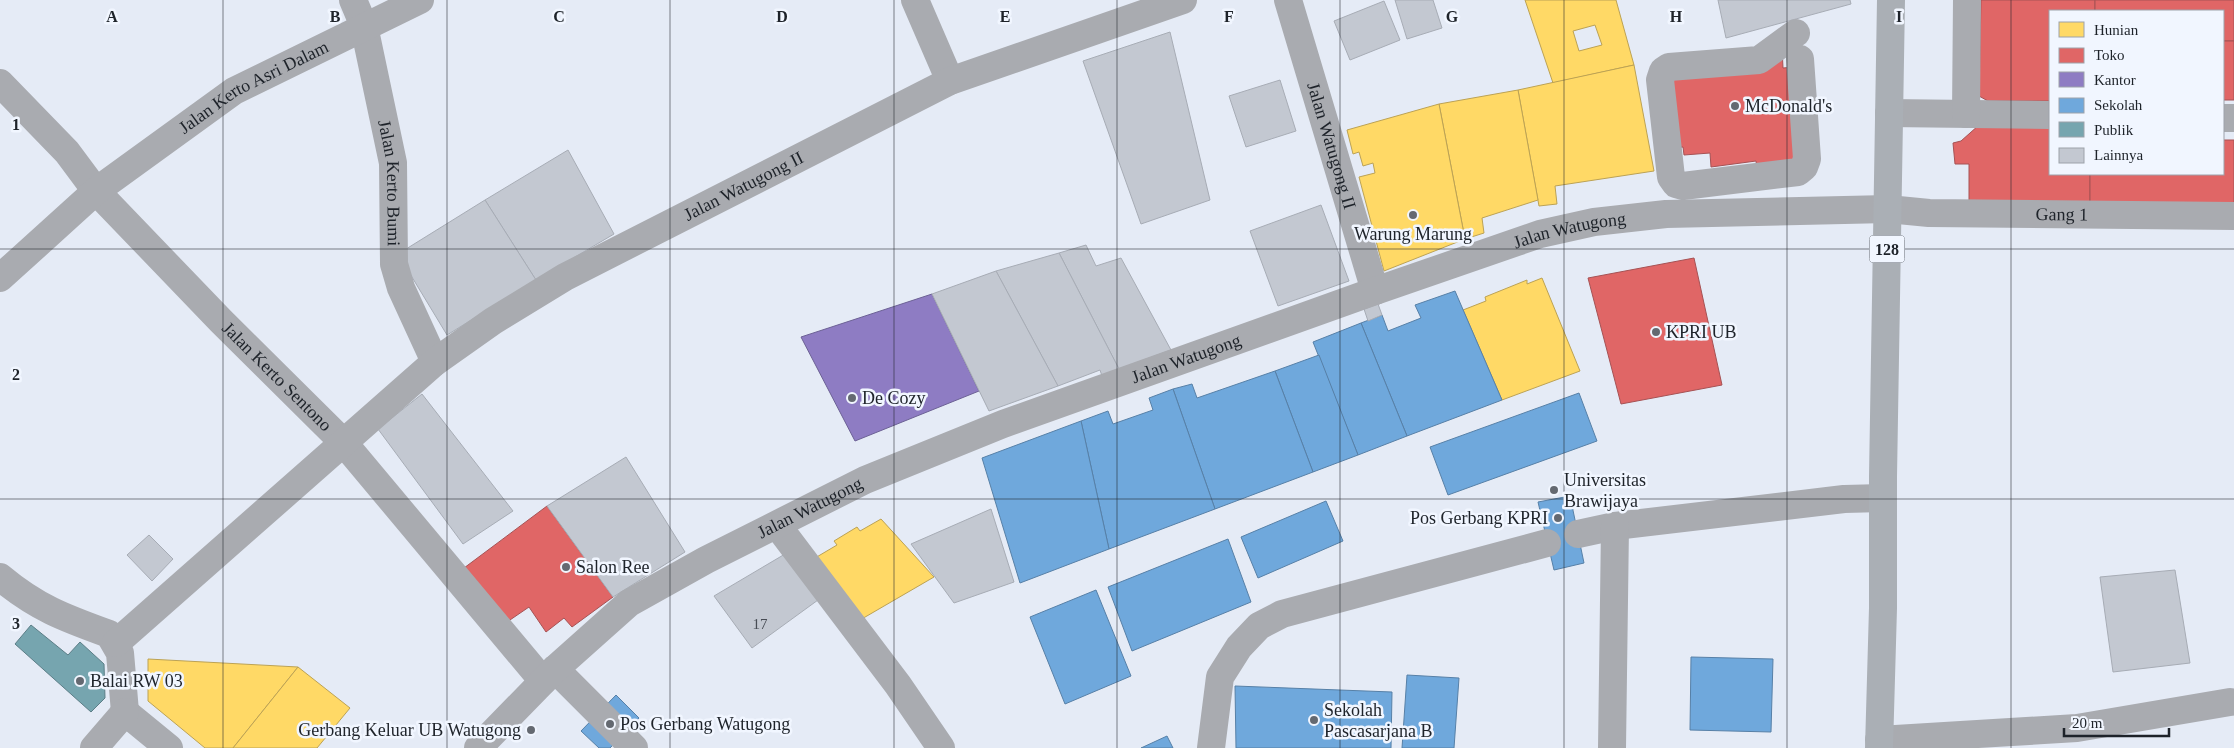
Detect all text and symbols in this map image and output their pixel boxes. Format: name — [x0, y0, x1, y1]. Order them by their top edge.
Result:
text: A — [106, 8, 118, 25]
text: B — [330, 8, 341, 25]
text: C — [553, 8, 565, 25]
text: D — [776, 8, 788, 25]
text: E — [1000, 8, 1010, 25]
text: F — [1224, 8, 1234, 25]
text: G — [1446, 8, 1459, 25]
text: H — [1670, 8, 1683, 25]
text: I — [1896, 8, 1902, 25]
legend — [2049, 10, 2224, 175]
text: Hunian — [2094, 22, 2139, 38]
street label: Jalan Kerto Asri Dalam — [175, 36, 332, 138]
text: Toko — [2094, 47, 2125, 63]
text: Kantor — [2094, 72, 2136, 88]
street label: Jalan Watugong II — [1303, 80, 1360, 211]
place label: McDonald's — [1745, 96, 1832, 116]
text: Sekolah — [2094, 97, 2143, 113]
marker: McDonald's — [1729, 100, 1741, 112]
text: 1 — [12, 116, 20, 133]
street label: Jalan Kerto Bumi — [374, 118, 404, 246]
text: Publik — [2094, 122, 2134, 138]
street label: Jalan Watugong II — [681, 147, 807, 225]
text: Lainnya — [2094, 147, 2143, 163]
street label: Gang 1 — [2035, 204, 2088, 225]
marker: Warung Marung — [1407, 209, 1419, 221]
street label: Jalan Watugong — [1511, 209, 1627, 252]
place label: Warung Marung — [1354, 224, 1472, 244]
road number: 128 — [1870, 235, 1904, 262]
street label: Jalan Kerto Sentono — [218, 318, 336, 435]
place label: KPRI UB — [1666, 322, 1737, 342]
marker: KPRI UB — [1650, 326, 1662, 338]
street label: Jalan Watugong — [1129, 330, 1243, 387]
text: 2 — [12, 366, 20, 383]
place label: De Cozy — [862, 388, 925, 408]
marker: De Cozy — [846, 392, 858, 404]
place label: Universitas Brawijaya — [1564, 470, 1646, 511]
street label: Jalan Watugong — [754, 473, 866, 542]
marker: Universitas Brawijaya — [1548, 484, 1560, 496]
place label: Pos Gerbang KPRI — [1410, 508, 1548, 528]
marker: Pos Gerbang KPRI — [1552, 512, 1564, 524]
place label: Salon Ree — [576, 557, 650, 577]
marker: Salon Ree — [560, 561, 572, 573]
text: 3 — [12, 615, 20, 632]
house number: 17 — [753, 616, 768, 632]
place label: Balai RW 03 — [90, 671, 183, 691]
marker: Balai RW 03 — [74, 675, 86, 687]
place label: Sekolah Pascasarjana B — [1324, 700, 1432, 741]
scale bar — [2064, 706, 2169, 738]
place label: Pos Gerbang Watugong — [620, 714, 790, 734]
marker: Sekolah Pascasarjana B — [1308, 714, 1320, 726]
text: 20 m — [2072, 715, 2103, 731]
marker: Pos Gerbang Watugong — [604, 718, 616, 730]
place label: Gerbang Keluar UB Watugong — [298, 720, 521, 740]
marker: Gerbang Keluar UB Watugong — [525, 724, 537, 736]

